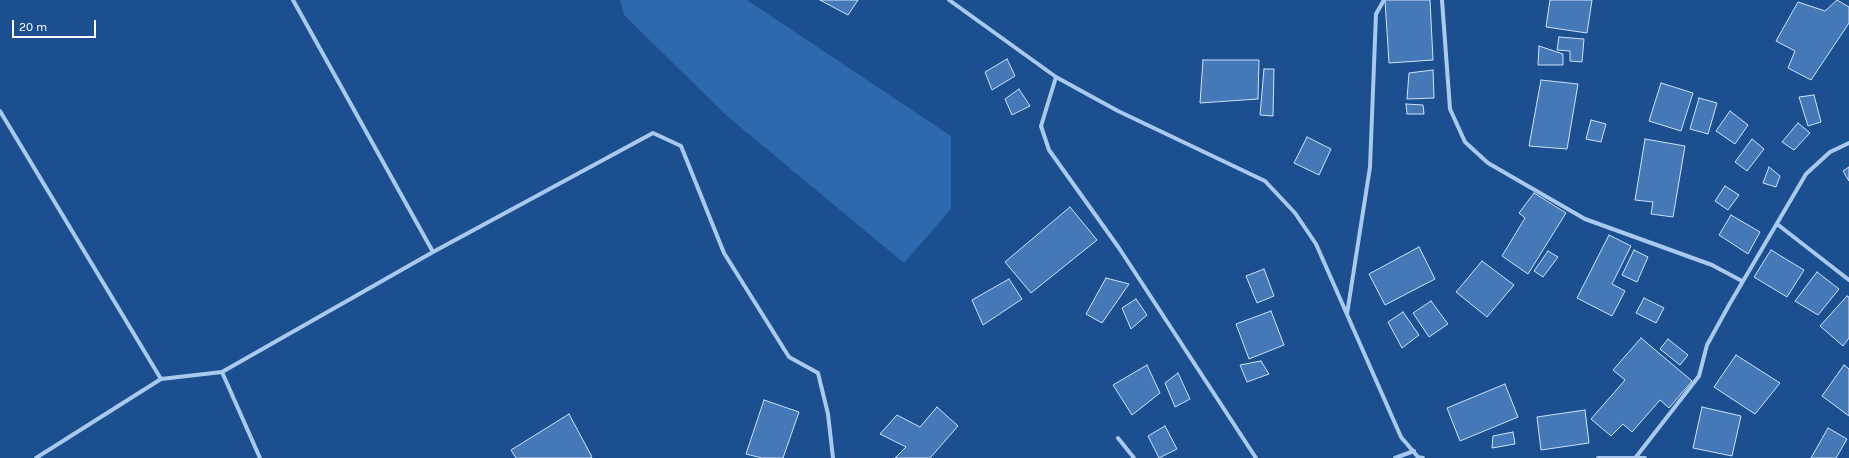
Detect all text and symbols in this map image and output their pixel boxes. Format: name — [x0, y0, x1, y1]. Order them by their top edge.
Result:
scale bar — [14, 12, 98, 38]
text: 20 m — [19, 20, 47, 34]

